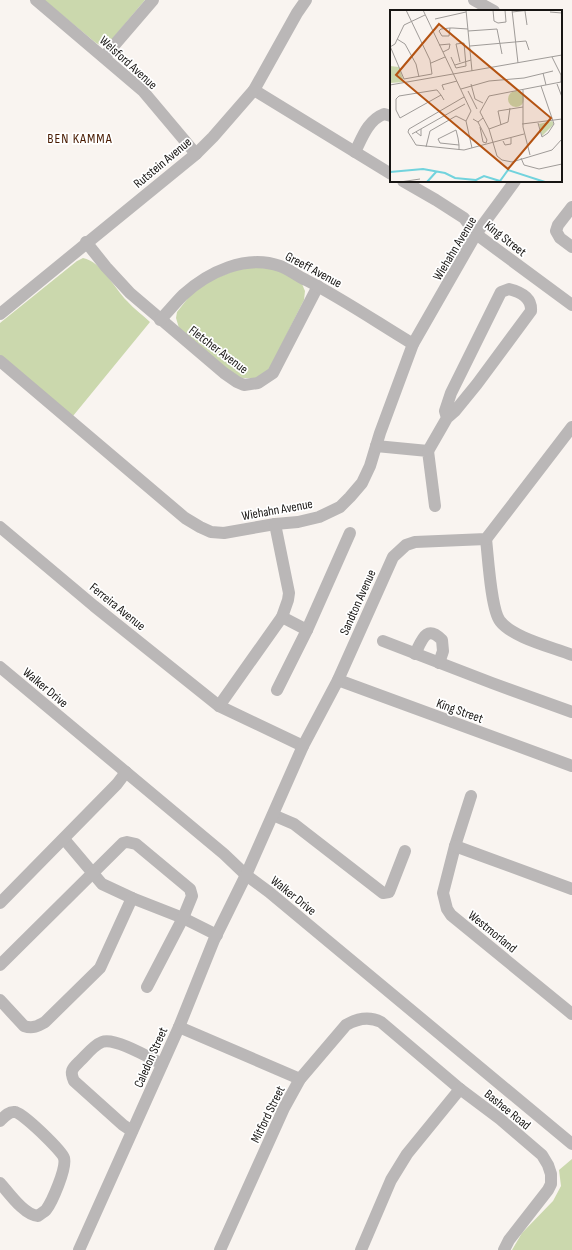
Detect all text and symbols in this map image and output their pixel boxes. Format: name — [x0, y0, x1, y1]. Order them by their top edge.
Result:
inset map — [390, 10, 562, 182]
street label: Welsford Avenue — [96, 33, 161, 93]
district label: BEN KAMMA — [47, 130, 113, 147]
street label: Rutstein Avenue — [130, 134, 195, 192]
street label: Wiehahn Avenue — [430, 214, 480, 283]
street label: King Street — [481, 218, 529, 260]
street label: Greeff Avenue — [282, 248, 345, 291]
street label: Fletcher Avenue — [186, 322, 251, 377]
street label: Wiehahn Avenue — [241, 496, 314, 524]
street label: Sandton Avenue — [336, 567, 380, 638]
street label: Ferreira Avenue — [86, 579, 149, 634]
street label: Walker Drive — [20, 664, 71, 711]
street label: King Street — [434, 695, 485, 727]
street label: Walker Drive — [267, 873, 319, 919]
street label: Westmorland — [465, 907, 520, 956]
street label: Caledon Street — [130, 1025, 171, 1090]
street label: Mitford Street — [247, 1083, 289, 1146]
street label: Bashee Road — [481, 1086, 534, 1133]

